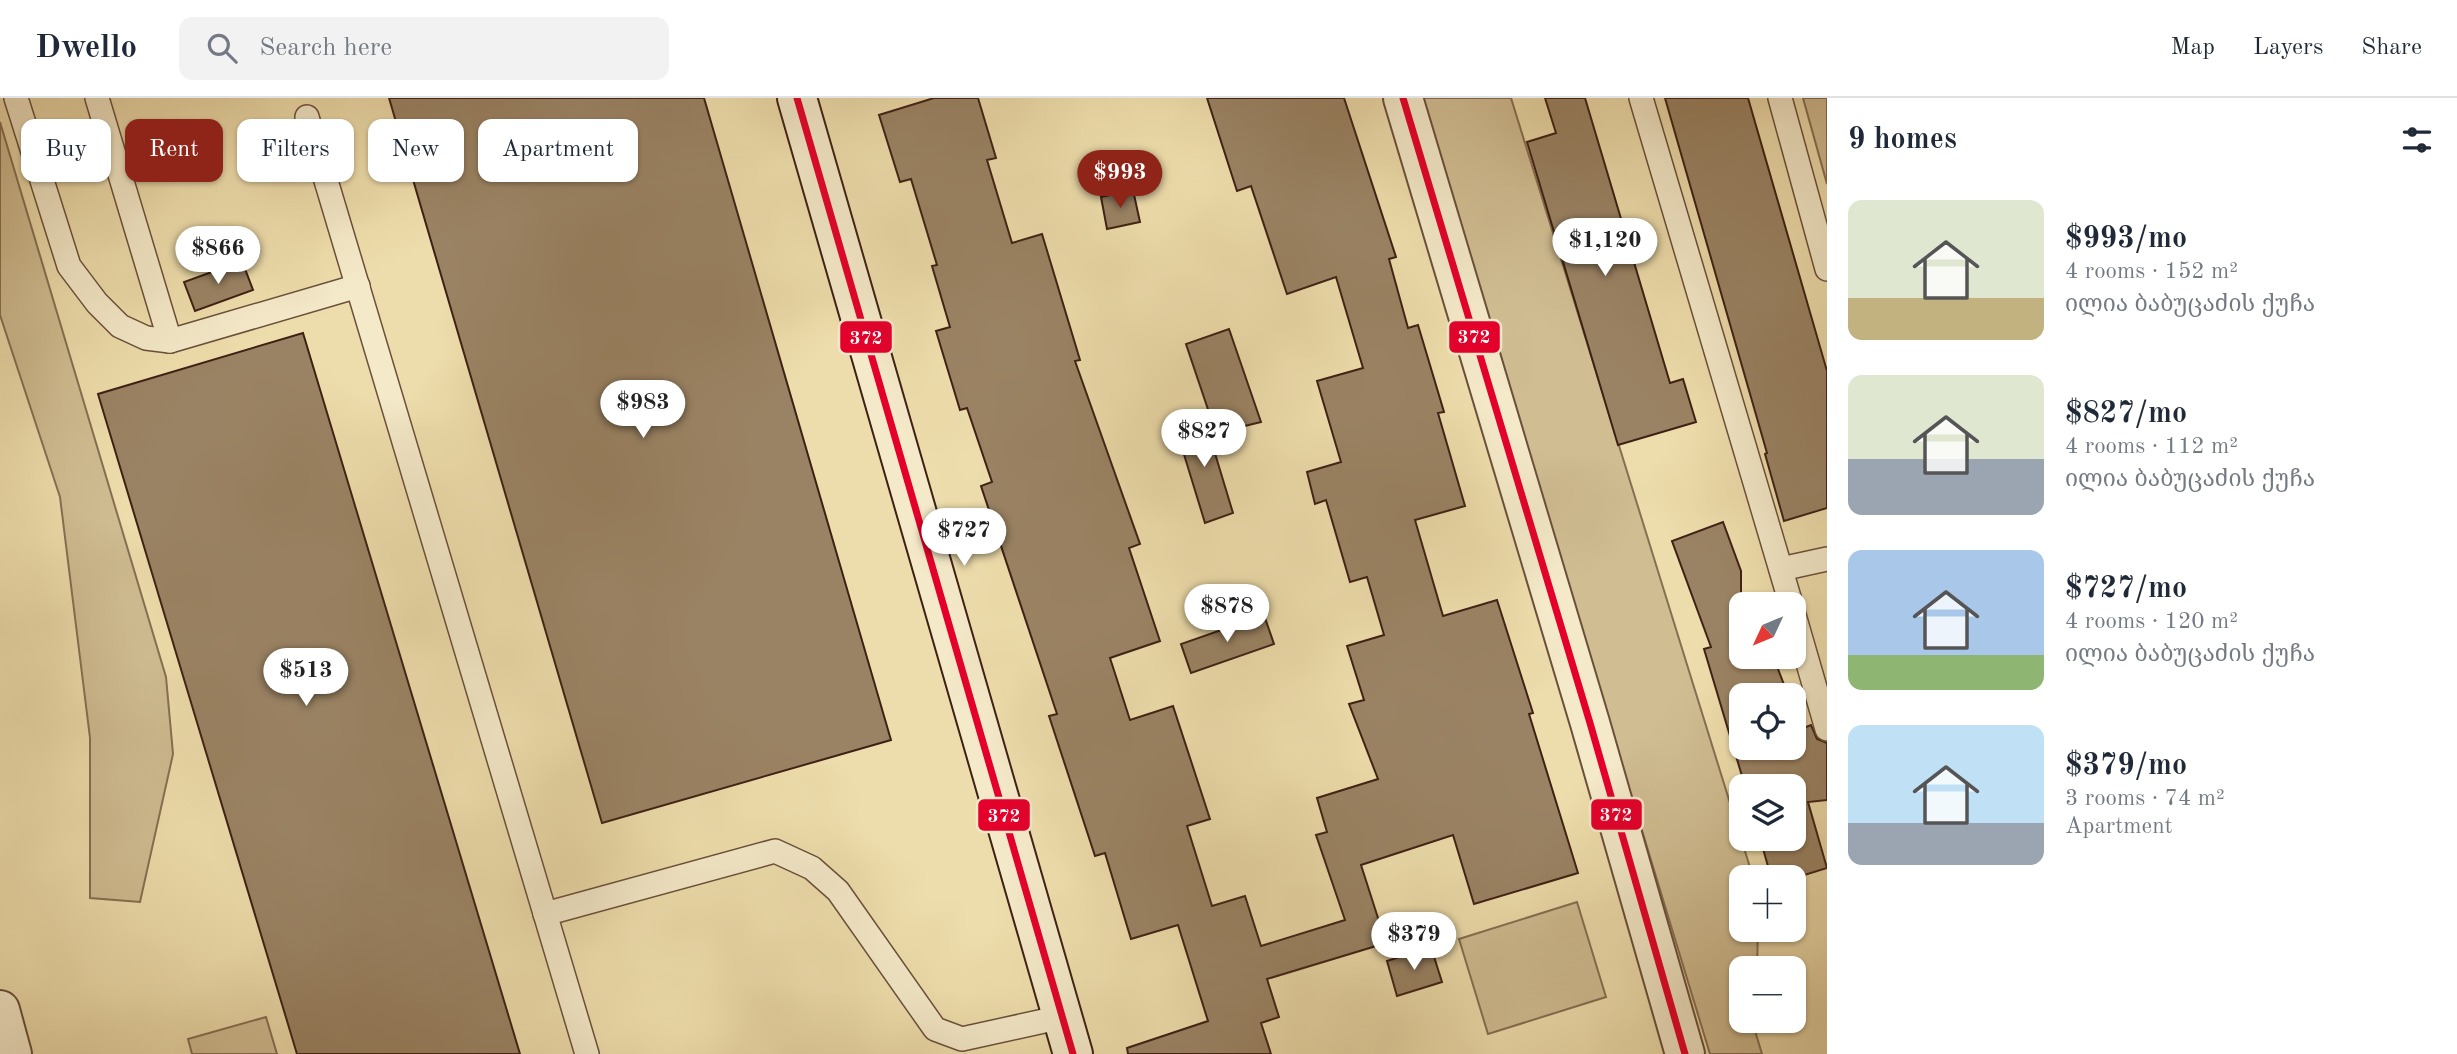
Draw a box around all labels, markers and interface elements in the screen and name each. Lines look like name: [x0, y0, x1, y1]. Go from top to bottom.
search box: [179, 17, 669, 80]
icon: search: [203, 29, 241, 67]
text: Dwello: [35, 32, 137, 65]
text: Search here: [259, 35, 392, 61]
text: Map: [2171, 36, 2215, 60]
text: Layers: [2253, 36, 2323, 60]
text: Share: [2361, 36, 2422, 60]
chip: Buy: [21, 119, 111, 182]
chip: Rent: [125, 119, 223, 182]
chip: Filters: [237, 119, 354, 182]
chip: New: [368, 119, 464, 182]
chip: Apartment: [478, 119, 638, 182]
icon: filters: [2398, 121, 2436, 159]
text: 9 homes: [1848, 125, 1957, 155]
pin: $993: [1079, 150, 1161, 210]
text: $993: [1093, 161, 1147, 184]
pin: $1,120: [1548, 218, 1662, 278]
text: $993/mo: [2065, 224, 2187, 254]
pin: $866: [177, 226, 259, 286]
icon: home: [1904, 228, 1988, 312]
text: $1,120: [1568, 229, 1642, 252]
text: $866: [191, 237, 245, 260]
text: 4 rooms · 152 m²: [2065, 260, 2238, 283]
text: ილია ბაბუცაძის ქუჩა: [2065, 293, 2315, 316]
line badge: 372: [839, 320, 893, 354]
line badge: 372: [1448, 320, 1501, 354]
text: 372: [1457, 329, 1491, 348]
text: 372: [849, 330, 883, 349]
pin: $983: [602, 380, 684, 440]
text: $983: [616, 391, 670, 414]
text: $827/mo: [2065, 399, 2187, 429]
icon: home: [1904, 403, 1988, 487]
pin: $827: [1163, 410, 1245, 469]
text: $827: [1177, 420, 1231, 443]
text: 4 rooms · 112 m²: [2065, 435, 2238, 458]
text: ილია ბაბუცაძის ქუჩა: [2065, 468, 2315, 491]
pin: $727: [923, 508, 1005, 568]
text: $727: [937, 519, 991, 542]
text: $727/mo: [2065, 574, 2187, 604]
icon: home: [1904, 578, 1988, 662]
pin: $878: [1186, 584, 1268, 644]
north arrow: [1729, 592, 1806, 668]
map controls: [1729, 592, 1806, 1033]
text: $878: [1200, 595, 1254, 618]
text: 4 rooms · 120 m²: [2065, 610, 2238, 633]
text: ილია ბაბუცაძის ქუჩა: [2065, 643, 2315, 666]
pin: $513: [265, 648, 347, 708]
text: $513: [279, 659, 333, 682]
button: locate: [1729, 683, 1806, 760]
text: $379/mo: [2065, 751, 2187, 781]
icon: home: [1904, 753, 1988, 837]
button: layers: [1729, 774, 1806, 851]
text: 3 rooms · 74 m²: [2065, 787, 2225, 810]
line badge: 372: [977, 798, 1031, 832]
line badge: 372: [1590, 798, 1643, 831]
text: 372: [1599, 807, 1633, 826]
text: 372: [987, 808, 1021, 827]
text: Apartment: [2065, 815, 2173, 838]
button: +: [1729, 865, 1806, 942]
pin: $379: [1373, 912, 1455, 972]
text: $379: [1387, 923, 1441, 946]
button: −: [1729, 956, 1806, 1033]

